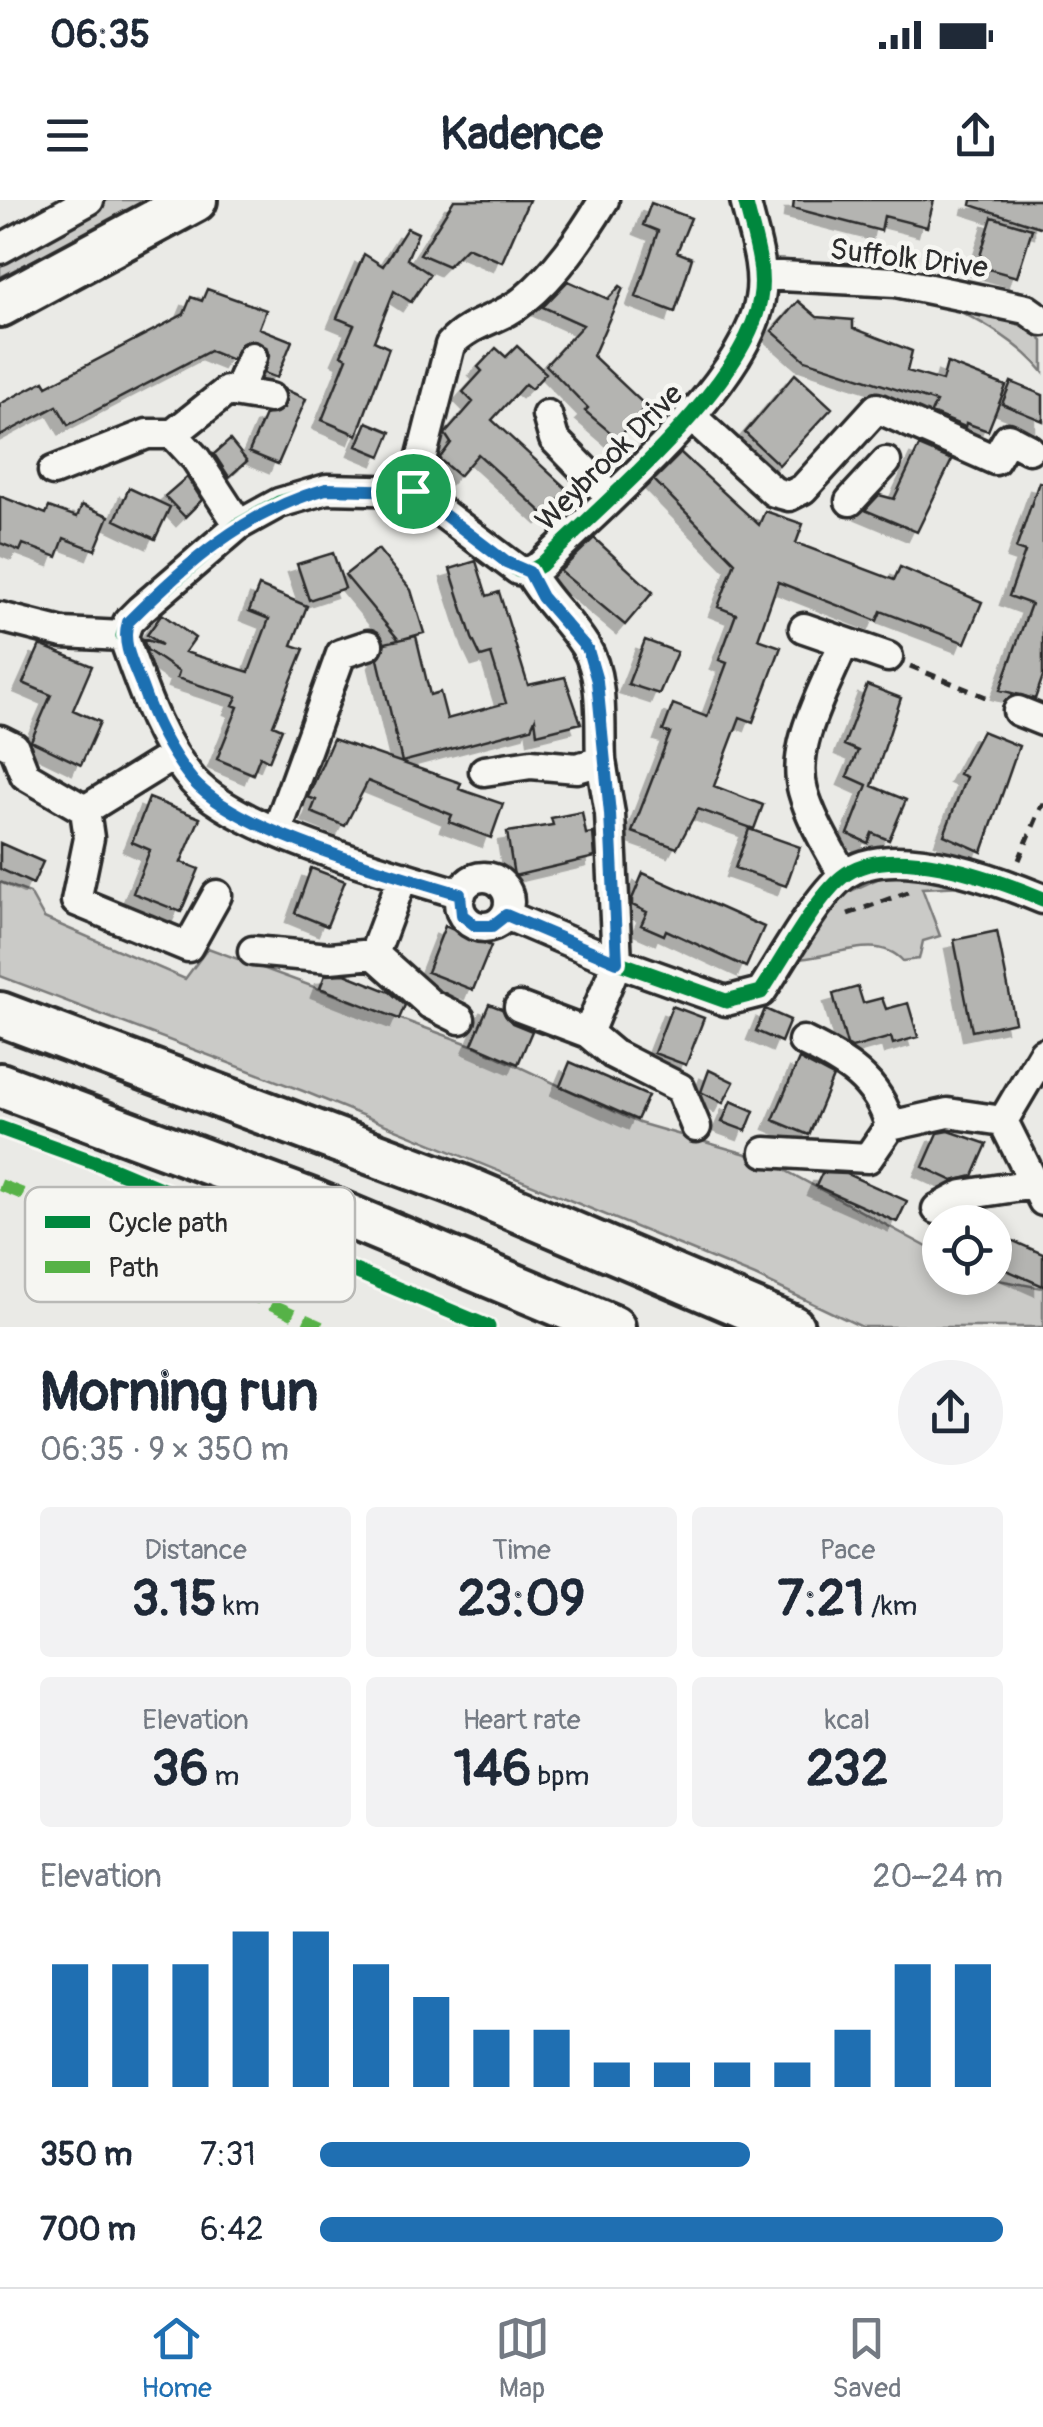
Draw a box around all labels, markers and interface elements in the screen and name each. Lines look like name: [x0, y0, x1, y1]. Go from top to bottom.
text: 06:35: [50, 11, 150, 59]
text: Kadence: [440, 107, 603, 163]
icon: menu: [40, 108, 95, 163]
icon: share: [948, 108, 1003, 163]
street label: Suffolk Drive: [828, 230, 990, 287]
street label: Weybrook Drive: [528, 376, 691, 539]
pin: [371, 449, 456, 534]
icon: arrive: [386, 464, 441, 519]
legend: [25, 1187, 355, 1302]
map controls: [922, 1205, 1012, 1295]
button: locate: [922, 1205, 1012, 1295]
text: Cycle path: [108, 1206, 228, 1241]
text: Path: [108, 1251, 159, 1286]
text: Morning run: [40, 1358, 318, 1427]
button: share: [898, 1360, 1003, 1465]
text: 06:35 · 9 × 350 m: [40, 1430, 289, 1470]
text: Distance: [144, 1533, 247, 1568]
text: Time: [492, 1533, 551, 1568]
text: Pace: [820, 1533, 875, 1568]
text: 3.15: [131, 1568, 217, 1631]
text: 23:09: [458, 1568, 585, 1631]
text: 7:21: [778, 1568, 865, 1631]
text: km: [217, 1589, 260, 1624]
text: /km: [865, 1589, 917, 1624]
text: Elevation: [142, 1703, 249, 1738]
text: Heart rate: [462, 1703, 581, 1738]
text: kcal: [825, 1703, 870, 1738]
text: 36: [152, 1738, 209, 1801]
text: 146: [454, 1738, 531, 1801]
text: 232: [806, 1738, 889, 1801]
text: m: [209, 1759, 239, 1794]
text: bpm: [531, 1759, 589, 1794]
text: Elevation: [40, 1857, 162, 1897]
text: 20–24 m: [873, 1857, 1003, 1897]
text: 350 m: [40, 2135, 132, 2175]
text: 7:31: [200, 2135, 256, 2175]
text: 700 m: [40, 2210, 136, 2250]
text: 6:42: [200, 2210, 264, 2250]
tab: Home: [141, 2311, 212, 2406]
tab: Map: [495, 2311, 550, 2406]
tab: Saved: [832, 2311, 902, 2406]

